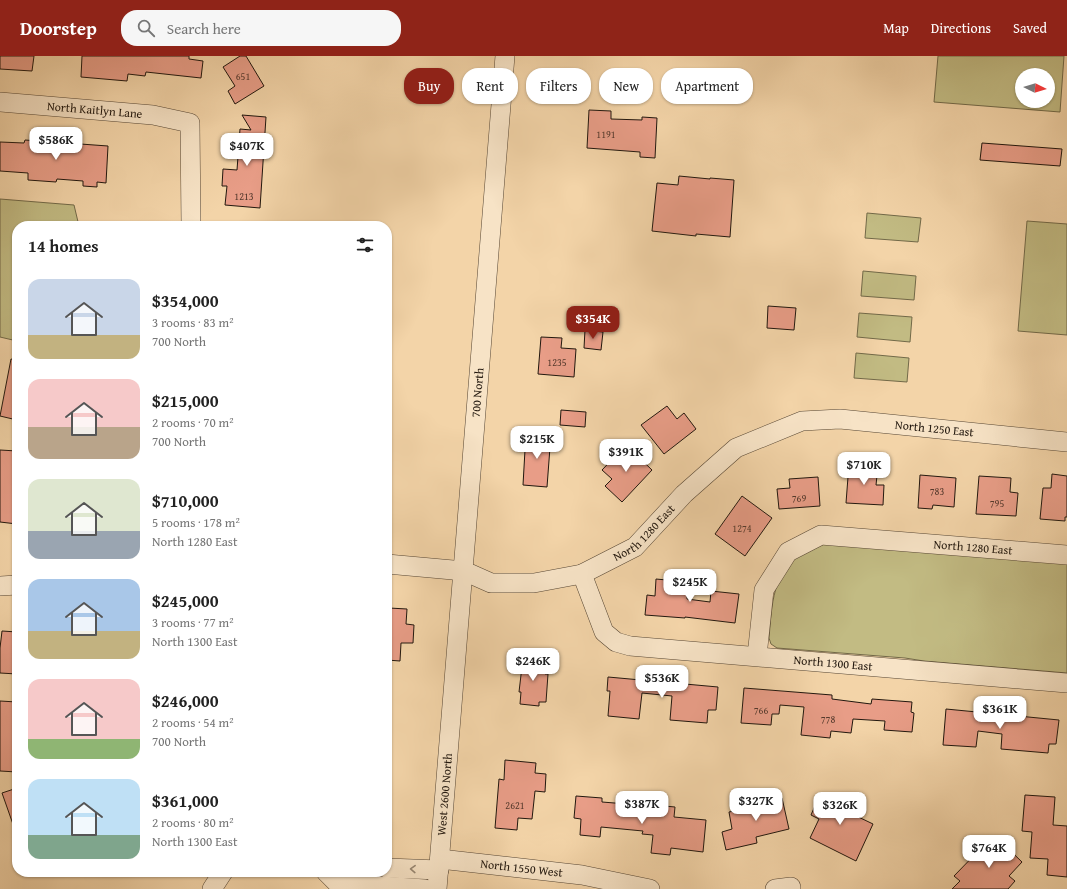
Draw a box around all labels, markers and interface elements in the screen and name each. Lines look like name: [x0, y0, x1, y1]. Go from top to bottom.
search box: [121, 10, 401, 46]
text: Doorstep: [20, 14, 97, 42]
icon: search: [135, 17, 157, 39]
text: Search here: [167, 18, 241, 39]
text: Map: [883, 18, 909, 38]
text: Directions: [931, 18, 991, 38]
text: Saved: [1013, 18, 1047, 38]
chip: Buy: [404, 68, 454, 104]
chip: Rent: [462, 68, 518, 104]
chip: Filters: [526, 68, 591, 104]
chip: New: [599, 68, 653, 104]
chip: Apartment: [661, 68, 753, 104]
north arrow: [1015, 68, 1055, 108]
map controls: [1015, 68, 1055, 108]
house number: 651: [236, 69, 250, 84]
street label: North Kaitlyn Lane: [46, 97, 143, 122]
pin: $586K: [28, 127, 84, 161]
house number: 1191: [596, 127, 616, 142]
text: $586K: [38, 130, 74, 149]
pin: $407K: [219, 133, 275, 167]
text: $407K: [229, 136, 265, 155]
house number: 1213: [234, 189, 254, 204]
text: 14 homes: [28, 233, 99, 258]
icon: filters: [354, 234, 376, 256]
text: $354,000: [152, 288, 218, 313]
icon: home: [60, 295, 108, 343]
pin: $354K: [565, 306, 621, 340]
text: $354K: [575, 309, 611, 328]
text: 3 rooms · 83 m²: [152, 313, 234, 332]
text: 700 North: [152, 332, 206, 351]
house number: 1235: [547, 355, 567, 370]
street label: 700 North: [467, 367, 488, 418]
text: $215,000: [152, 388, 218, 413]
icon: home: [60, 395, 108, 443]
text: 2 rooms · 70 m²: [152, 413, 234, 432]
street label: North 1250 East: [894, 416, 975, 441]
pin: $215K: [509, 426, 565, 460]
text: $215K: [519, 429, 555, 448]
text: 700 North: [152, 432, 206, 451]
pin: $391K: [598, 439, 654, 473]
text: $391K: [608, 442, 644, 461]
pin: $710K: [836, 452, 892, 486]
text: $710K: [846, 455, 882, 474]
house number: 783: [930, 484, 944, 499]
text: $710,000: [152, 488, 218, 513]
house number: 769: [792, 491, 806, 506]
icon: home: [60, 495, 108, 543]
house number: 795: [990, 496, 1004, 511]
street label: North 1280 East: [610, 500, 679, 565]
text: 5 rooms · 178 m²: [152, 513, 240, 532]
house number: 1274: [732, 521, 752, 536]
text: North 1280 East: [152, 532, 238, 551]
street label: North 1280 East: [933, 535, 1014, 559]
pin: $245K: [662, 569, 718, 603]
text: $245K: [672, 572, 708, 591]
text: $245,000: [152, 588, 218, 613]
icon: home: [60, 595, 108, 643]
text: 3 rooms · 77 m²: [152, 613, 234, 632]
text: North 1300 East: [152, 632, 238, 651]
pin: $246K: [505, 648, 561, 682]
text: $246K: [515, 651, 551, 670]
street label: North 1300 East: [793, 651, 874, 675]
pin: $536K: [634, 665, 690, 699]
text: $536K: [644, 668, 680, 687]
text: $246,000: [152, 688, 218, 713]
icon: home: [60, 695, 108, 743]
pin: $361K: [972, 696, 1028, 730]
text: $361K: [982, 699, 1018, 718]
house number: 766: [754, 703, 768, 718]
house number: 778: [821, 712, 835, 727]
text: 2 rooms · 54 m²: [152, 713, 234, 732]
text: 700 North: [152, 732, 206, 751]
street label: West 2600 North: [432, 752, 456, 836]
text: $361,000: [152, 788, 218, 813]
pin: $327K: [728, 788, 784, 822]
pin: $387K: [614, 791, 670, 825]
text: $327K: [738, 791, 774, 810]
pin: $326K: [812, 792, 868, 826]
text: $387K: [624, 794, 660, 813]
icon: home: [60, 795, 108, 843]
text: $326K: [822, 795, 858, 814]
house number: 2621: [505, 798, 525, 813]
text: 2 rooms · 80 m²: [152, 813, 234, 832]
text: North 1300 East: [152, 832, 238, 851]
pin: $764K: [961, 835, 1017, 869]
text: $764K: [971, 838, 1007, 857]
street label: North 1550 West: [479, 855, 564, 881]
one-way arrow: [410, 865, 416, 873]

